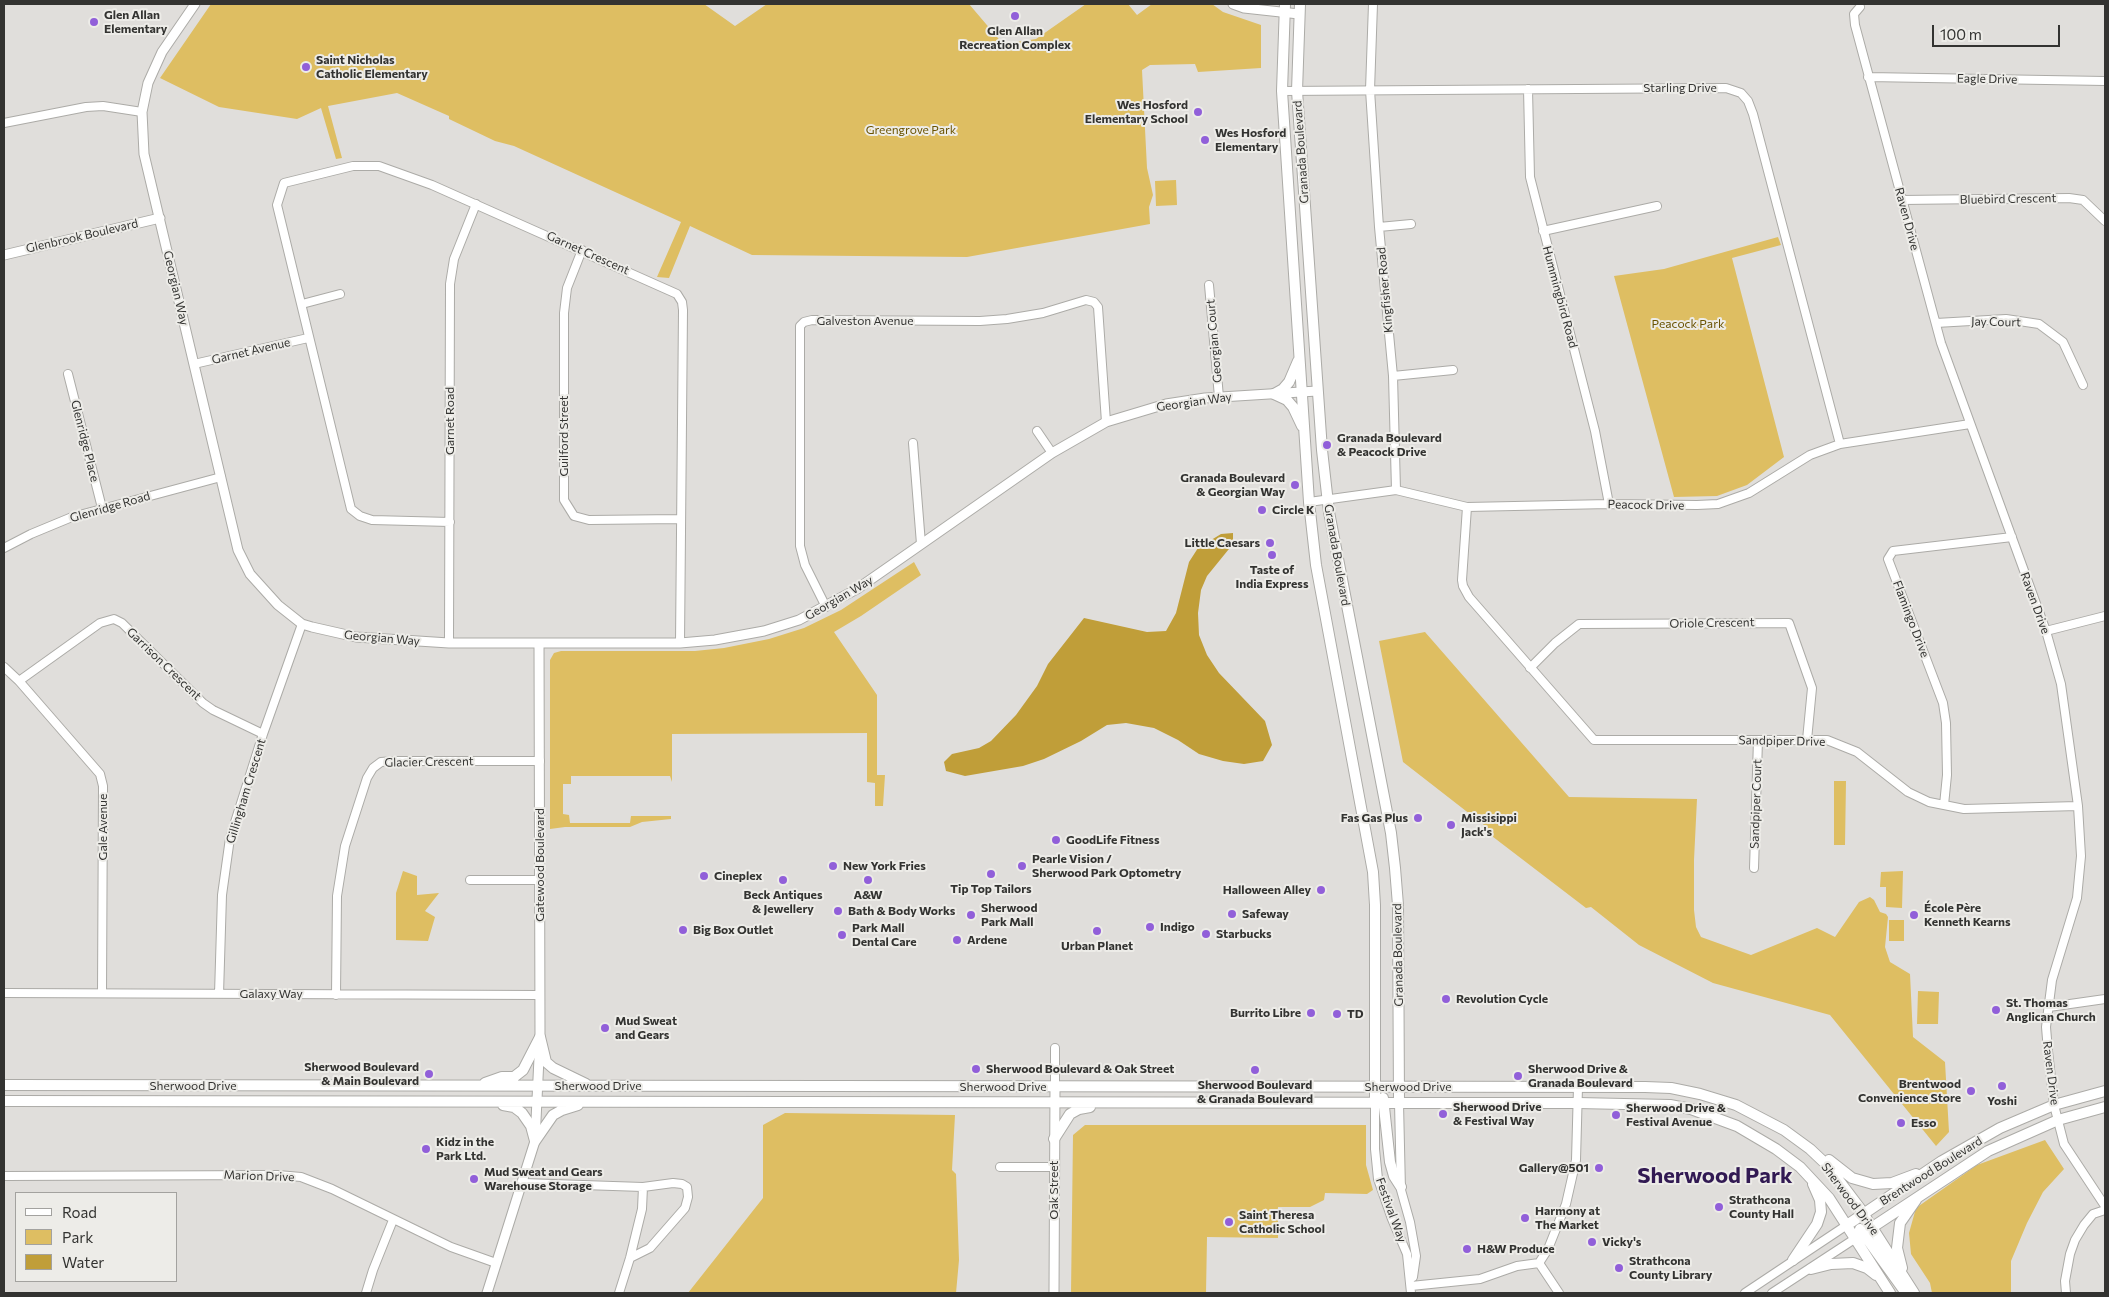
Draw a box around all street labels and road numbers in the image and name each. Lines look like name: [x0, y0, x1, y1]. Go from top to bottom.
street label: Eagle Drive: [1957, 71, 2017, 87]
street label: Starling Drive: [1643, 81, 1717, 95]
street label: Granada Boulevard: [1290, 100, 1312, 204]
street label: Raven Drive: [1892, 186, 1922, 252]
street label: Bluebird Crescent: [1960, 191, 2056, 207]
street label: Glenbrook Boulevard: [25, 216, 139, 256]
street label: Garnet Crescent: [544, 228, 632, 278]
street label: Hummingbird Road: [1539, 244, 1581, 350]
street label: Kingfisher Road: [1374, 246, 1396, 334]
street label: Georgian Way: [160, 249, 192, 327]
street label: Georgian Court: [1203, 299, 1225, 383]
street label: Galveston Avenue: [817, 314, 913, 328]
street label: Jay Court: [1971, 314, 2021, 330]
street label: Garnet Avenue: [210, 335, 292, 367]
street label: Garnet Road: [443, 387, 457, 455]
street label: Georgian Way: [1155, 390, 1233, 414]
street label: Guilford Street: [557, 396, 571, 476]
street label: Glenridge Place: [68, 399, 102, 483]
street label: Glenridge Road: [68, 489, 152, 525]
street label: Peacock Drive: [1608, 497, 1684, 513]
street label: Granada Boulevard: [1321, 503, 1353, 607]
street label: Raven Drive: [2017, 570, 2053, 636]
street label: Georgian Way: [802, 573, 876, 623]
street label: Flamingo Drive: [1890, 578, 1932, 660]
street label: Oriole Crescent: [1669, 615, 1755, 631]
street label: Garrison Crescent: [124, 625, 204, 703]
street label: Georgian Way: [343, 628, 421, 648]
street label: Sandpiper Drive: [1738, 733, 1826, 749]
street label: Gillingham Crescent: [223, 737, 269, 845]
street label: Glacier Crescent: [384, 754, 474, 770]
street label: Sandpiper Court: [1747, 759, 1765, 849]
street label: Gale Avenue: [96, 794, 110, 860]
street label: Gatewood Boulevard: [533, 808, 547, 922]
street label: Granada Boulevard: [1390, 903, 1406, 1007]
street label: Galaxy Way: [239, 987, 303, 1001]
street label: Raven Drive: [2040, 1040, 2062, 1106]
street label: Sherwood Drive: [150, 1079, 236, 1093]
street label: Sherwood Drive: [555, 1079, 641, 1093]
street label: Sherwood Drive: [960, 1080, 1046, 1094]
street label: Sherwood Drive: [1365, 1080, 1451, 1094]
street label: Brentwood Boulevard: [1877, 1134, 1985, 1208]
street label: Sherwood Drive: [1818, 1160, 1882, 1238]
street label: Oak Street: [1047, 1161, 1061, 1219]
street label: Marion Drive: [223, 1168, 295, 1184]
street label: Festival Way: [1373, 1176, 1409, 1244]

